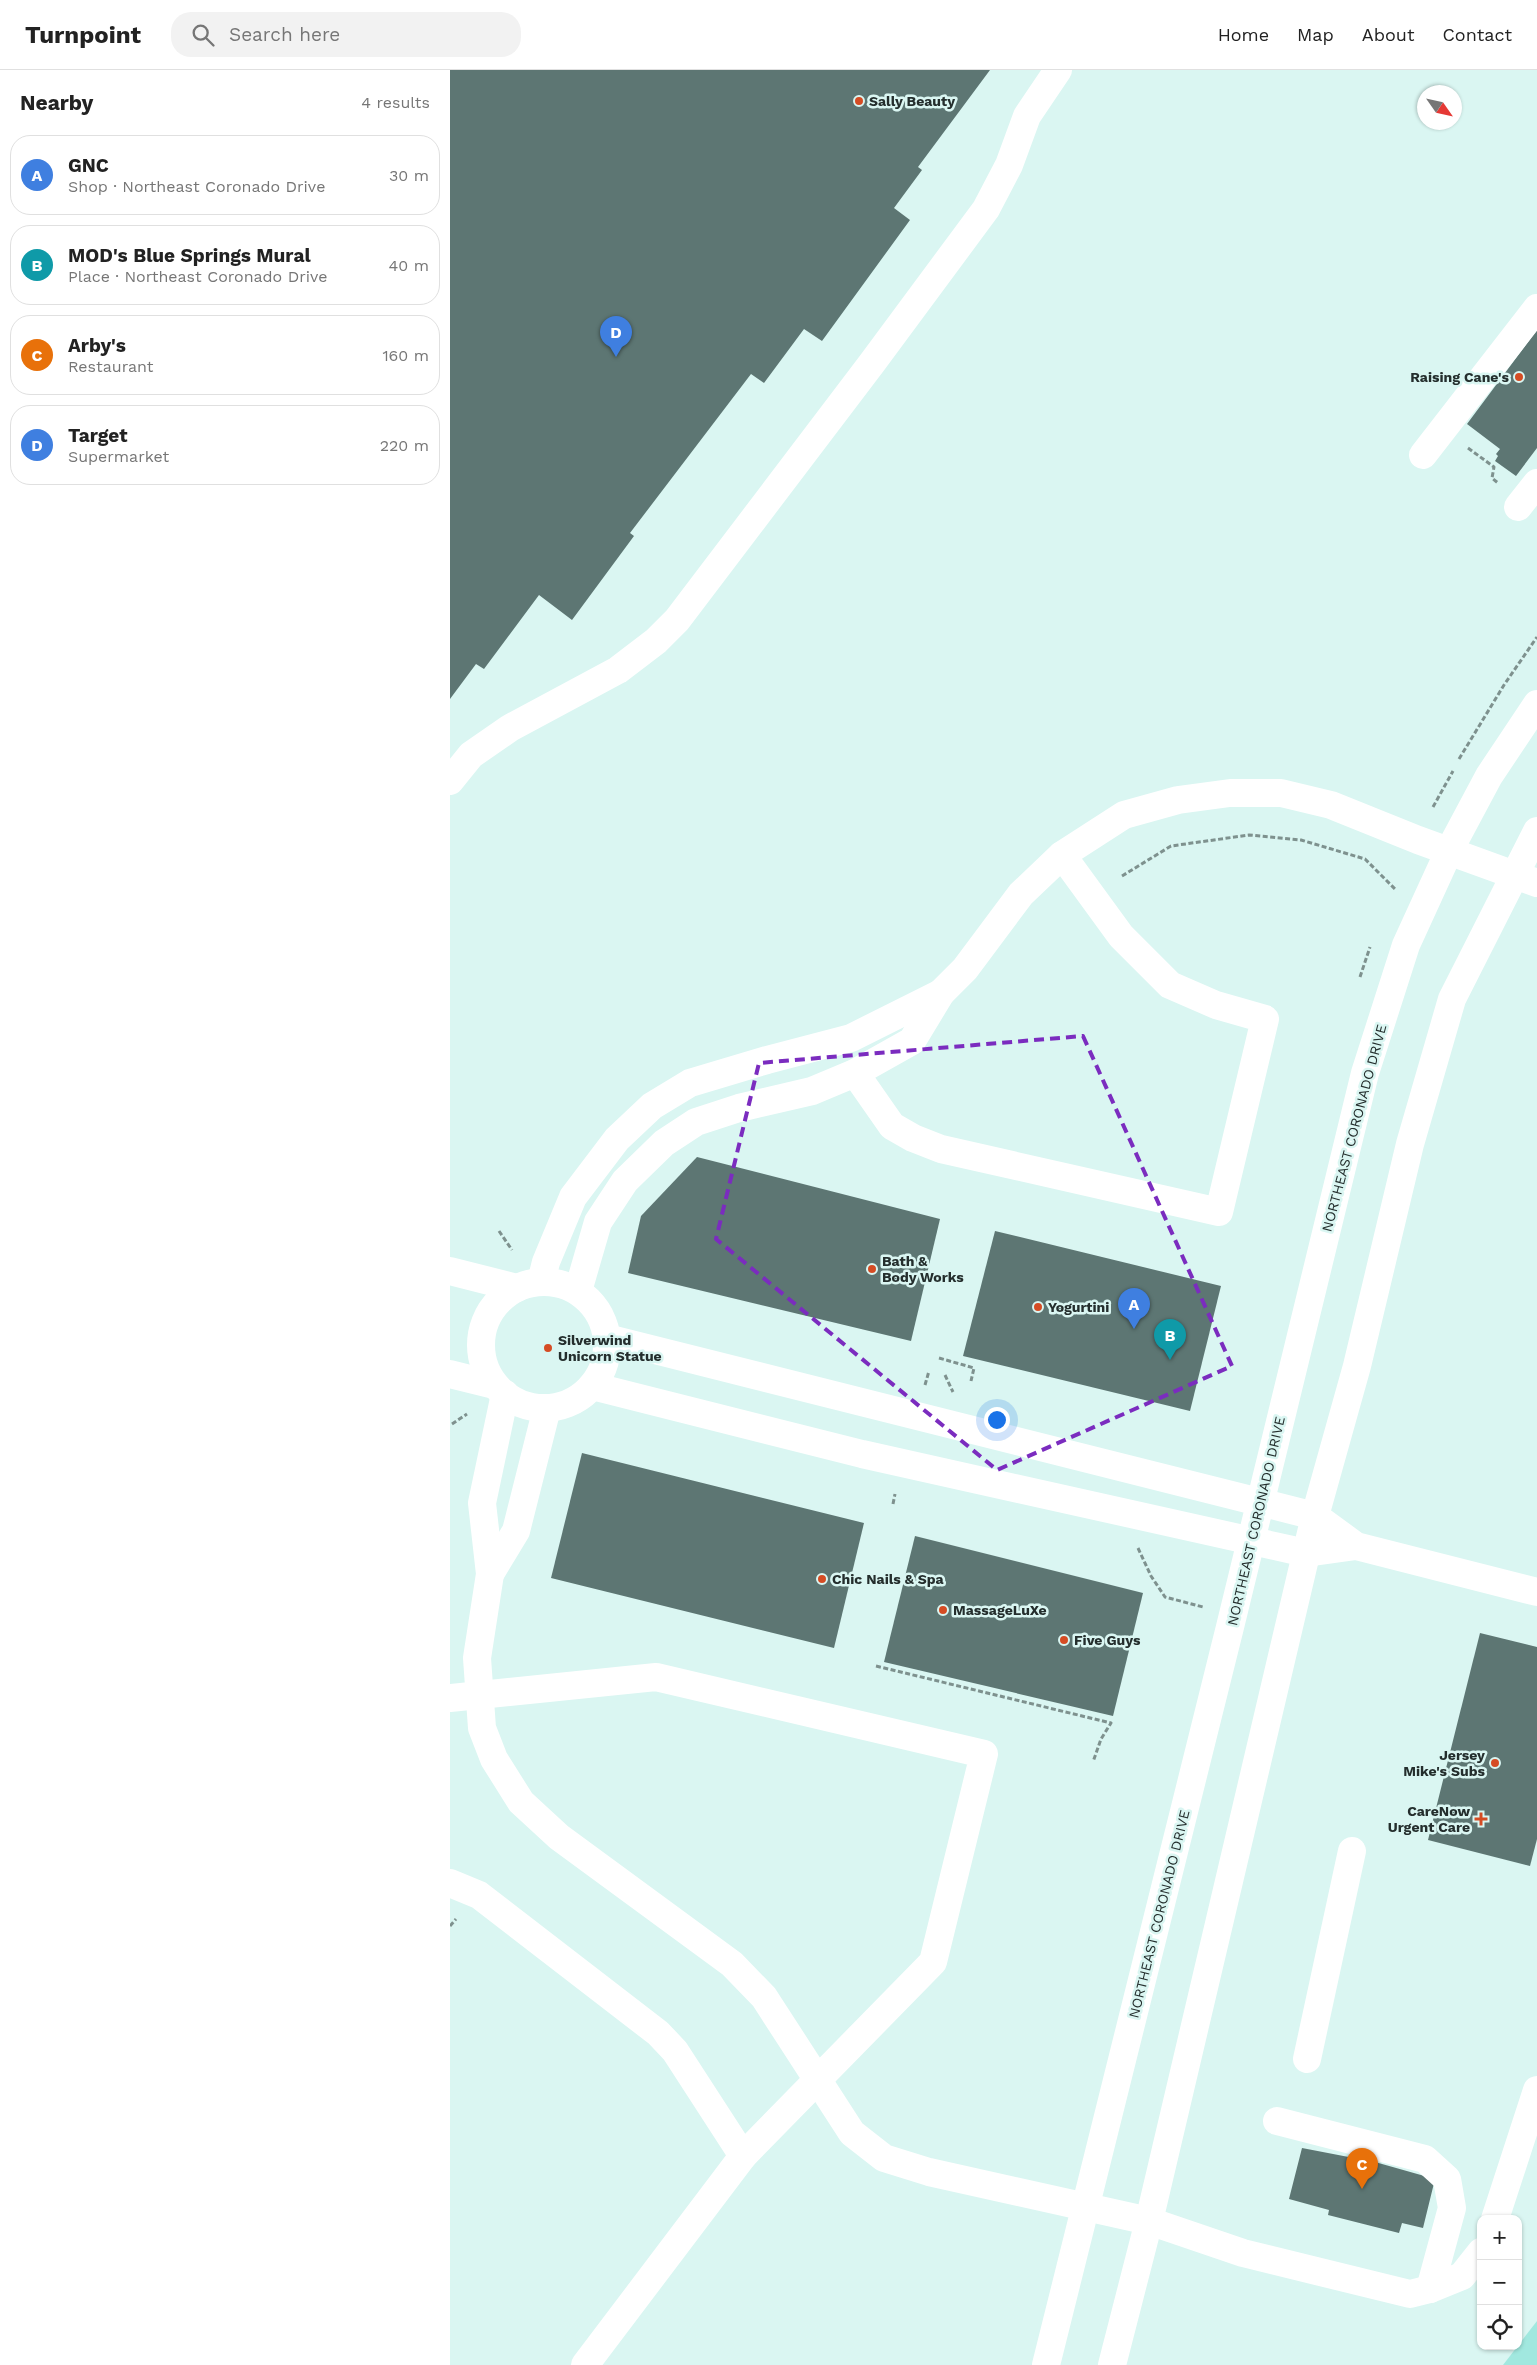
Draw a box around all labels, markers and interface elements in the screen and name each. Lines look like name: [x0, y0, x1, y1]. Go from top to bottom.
search box: [171, 12, 521, 57]
text: Turnpoint: [25, 21, 141, 49]
icon: search: [189, 21, 217, 49]
text: Search here: [229, 23, 340, 46]
text: Home: [1218, 24, 1269, 45]
text: Map: [1297, 24, 1334, 45]
text: About: [1362, 24, 1414, 45]
text: Contact: [1442, 24, 1512, 45]
north arrow: [1417, 85, 1462, 130]
text: Nearby: [20, 90, 93, 115]
text: 4 results: [361, 93, 430, 112]
place label: Sally Beauty: [869, 93, 955, 109]
marker: Sally Beauty: [853, 95, 865, 107]
text: GNC: [68, 154, 109, 177]
text: A: [32, 166, 42, 185]
text: 30 m: [389, 166, 429, 185]
text: Shop · Northeast Coronado Drive: [68, 177, 325, 196]
text: MOD's Blue Springs Mural: [68, 244, 311, 267]
text: B: [32, 256, 42, 275]
text: 40 m: [389, 256, 429, 275]
text: Place · Northeast Coronado Drive: [68, 267, 327, 286]
pin: D: [600, 316, 632, 357]
text: Arby's: [68, 334, 126, 357]
text: C: [32, 346, 42, 365]
text: 160 m: [382, 346, 429, 365]
text: Restaurant: [68, 357, 154, 376]
place label: Raising Cane's: [1410, 369, 1510, 385]
marker: Raising Cane's: [1513, 371, 1525, 383]
text: Target: [68, 424, 128, 447]
text: D: [31, 436, 43, 455]
text: 220 m: [380, 436, 429, 455]
text: Supermarket: [68, 447, 169, 466]
street label: NORTHEAST CORONADO DRIVE: [1319, 1022, 1389, 1234]
place label: Bath & Body Works: [882, 1253, 964, 1285]
marker: Bath & Body Works: [866, 1263, 878, 1275]
pin: A: [1118, 1288, 1150, 1329]
place label: Yogurtini: [1048, 1299, 1109, 1315]
marker: Yogurtini: [1032, 1301, 1044, 1313]
pin: B: [1154, 1319, 1186, 1360]
place label: Silverwind Unicorn Statue: [558, 1332, 662, 1364]
marker: Silverwind Unicorn Statue: [542, 1342, 554, 1354]
your location: [984, 1407, 1010, 1433]
street label: NORTHEAST CORONADO DRIVE: [1224, 1415, 1288, 1627]
place label: Chic Nails & Spa: [832, 1571, 945, 1587]
marker: Chic Nails & Spa: [816, 1573, 828, 1585]
place label: MassageLuXe: [953, 1602, 1047, 1618]
marker: MassageLuXe: [937, 1604, 949, 1616]
place label: Five Guys: [1074, 1632, 1141, 1648]
marker: Five Guys: [1058, 1634, 1070, 1646]
place label: Jersey Mike's Subs: [1403, 1747, 1486, 1779]
marker: Jersey Mike's Subs: [1489, 1757, 1501, 1769]
place label: CareNow Urgent Care: [1388, 1803, 1470, 1835]
street label: NORTHEAST CORONADO DRIVE: [1125, 1808, 1193, 2020]
marker: CareNow Urgent Care: [1474, 1812, 1488, 1826]
pin: C: [1346, 2148, 1378, 2189]
map controls: [1477, 2215, 1522, 2350]
button: +: [1477, 2215, 1522, 2260]
button: −: [1477, 2260, 1522, 2305]
button: locate: [1477, 2305, 1522, 2350]

